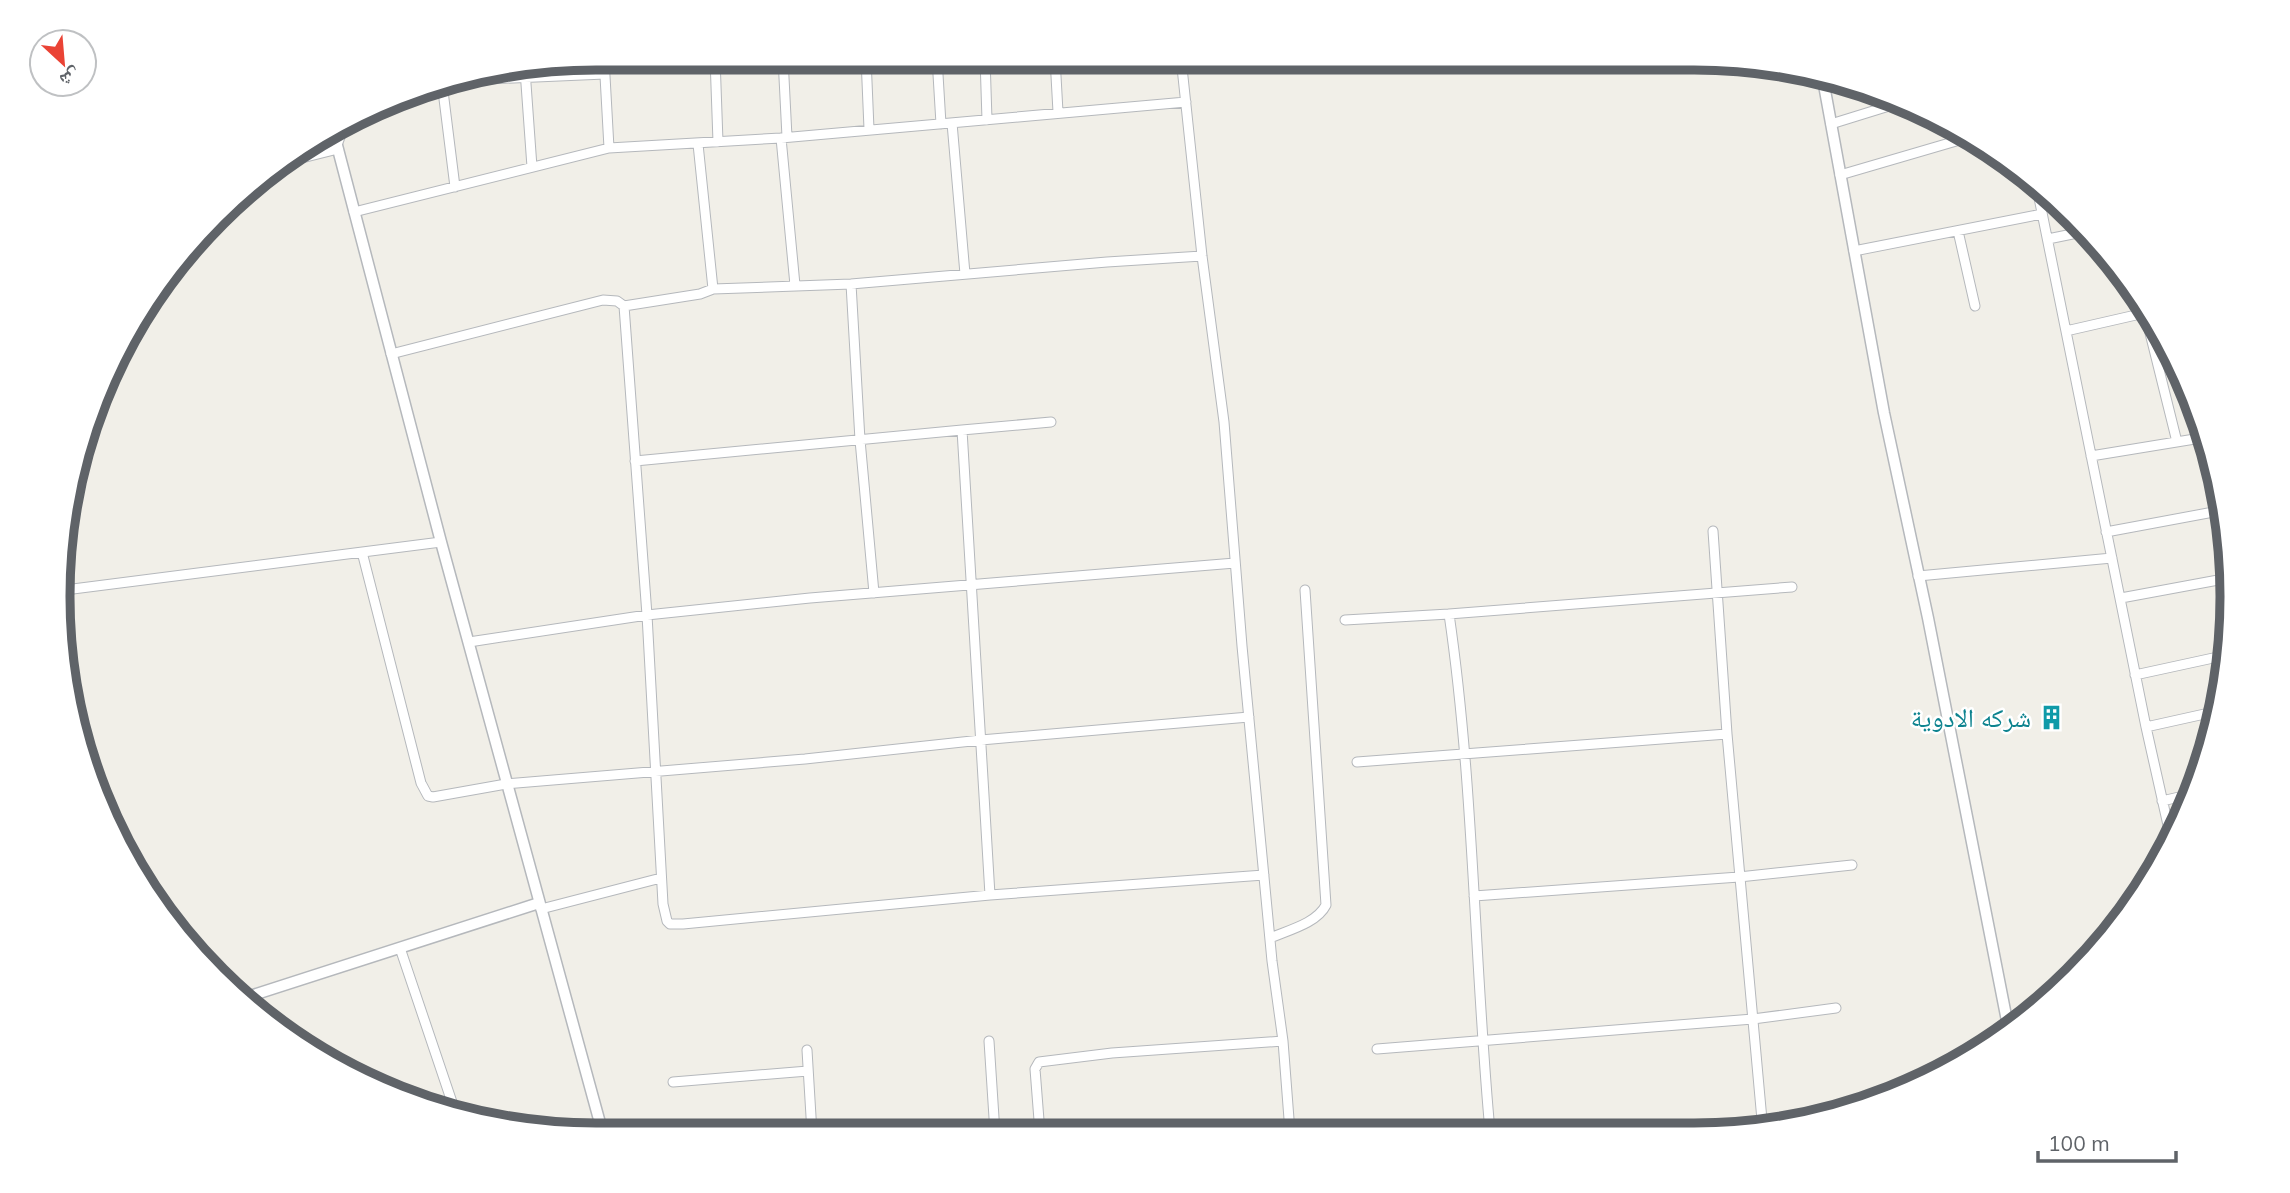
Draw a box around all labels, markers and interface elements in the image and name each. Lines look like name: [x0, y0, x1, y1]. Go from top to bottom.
north arrow: [28, 28, 98, 98]
text: ش: [56, 63, 85, 93]
place label: شركه الادوية: [1911, 701, 2031, 734]
building icon: شركه الادوية: [2037, 704, 2065, 732]
scale bar: [2038, 1120, 2176, 1164]
text: 100 m: [2048, 1130, 2110, 1156]

